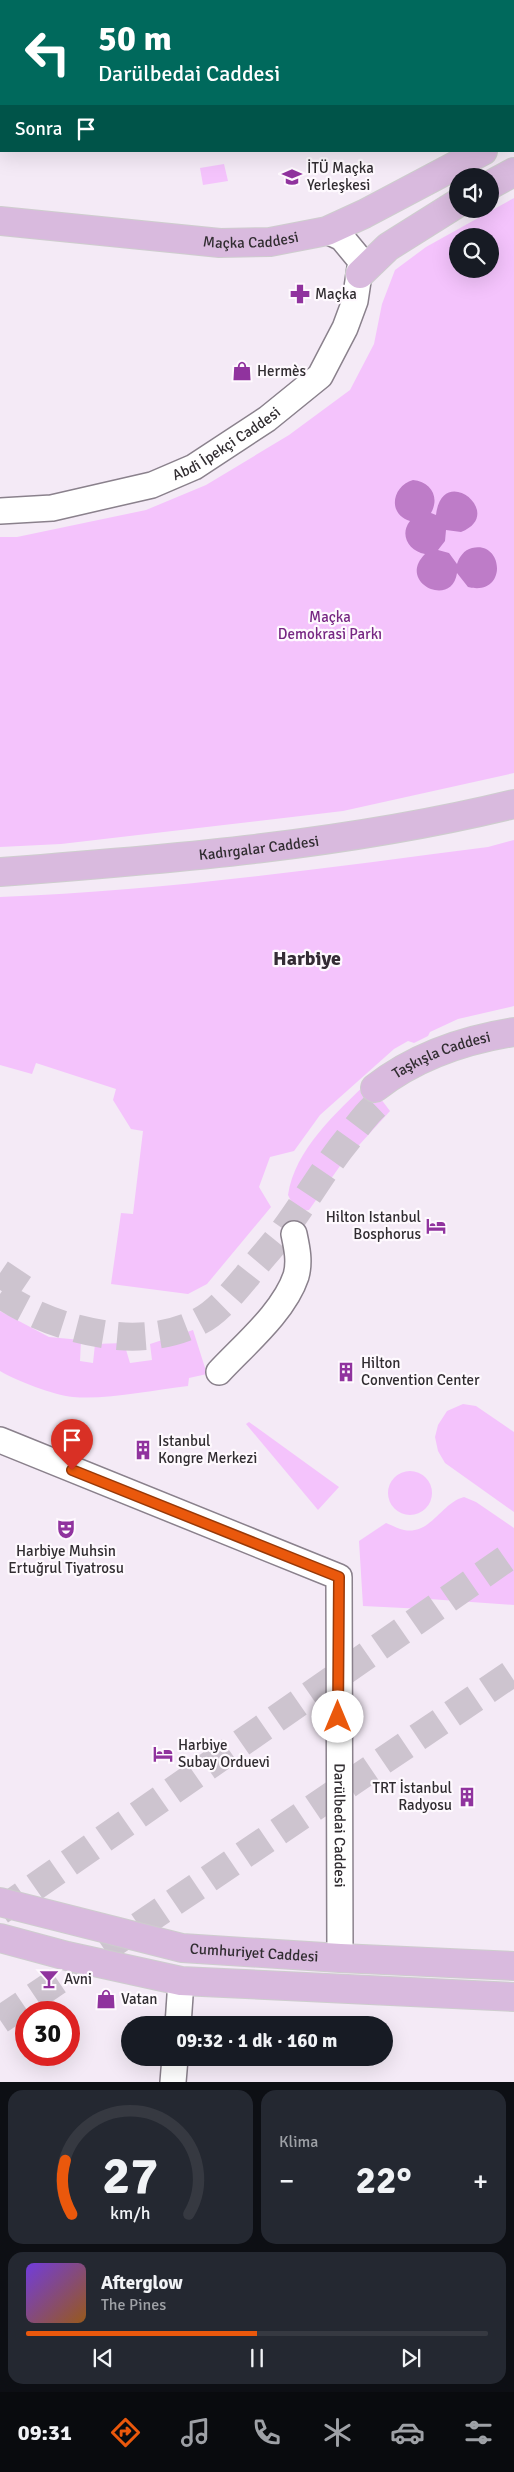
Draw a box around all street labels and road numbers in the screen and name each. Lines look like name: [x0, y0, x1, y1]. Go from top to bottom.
street label: Maçka Caddesi: [202, 228, 300, 252]
street label: Abdi İpekçi Caddesi: [170, 403, 284, 484]
street label: Kadırgalar Caddesi: [198, 832, 320, 864]
street label: Taşkışla Caddesi: [389, 1028, 492, 1082]
street label: Darülbedai Caddesi: [330, 1763, 349, 1888]
street label: Cumhuriyet Caddesi: [189, 1940, 319, 1966]

